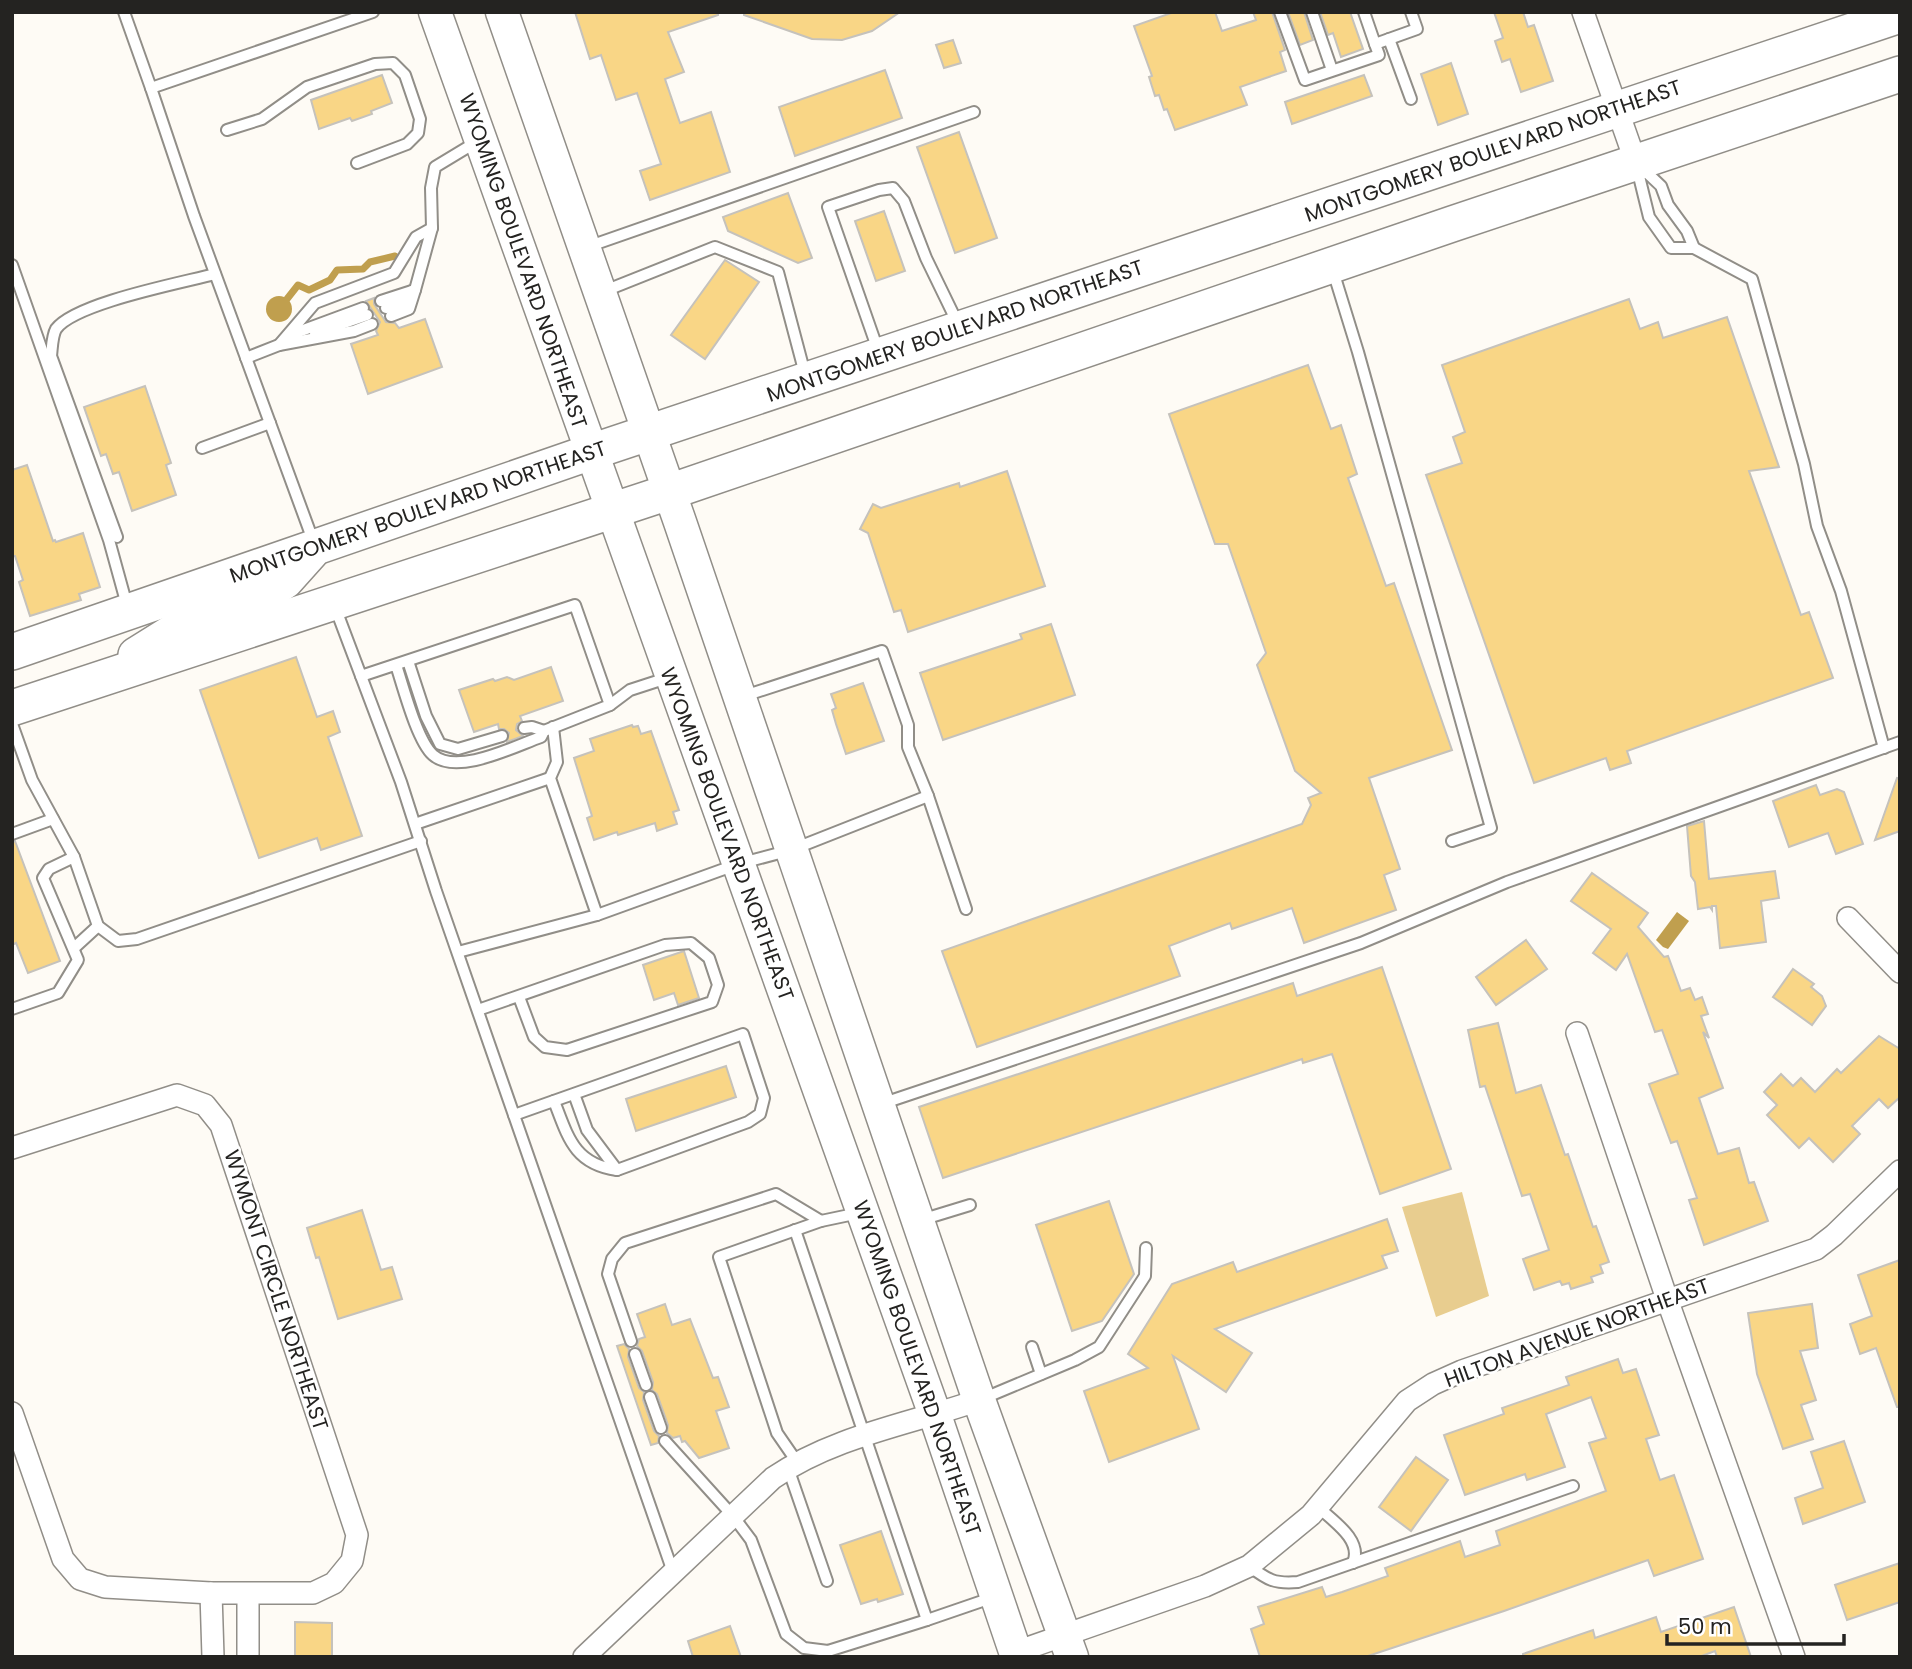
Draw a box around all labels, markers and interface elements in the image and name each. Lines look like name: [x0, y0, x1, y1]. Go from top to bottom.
street label: MONTGOMERY BOULEVARD NORTHEAST: [1301, 72, 1685, 229]
street label: WYOMING BOULEVARD NORTHEAST: [452, 89, 595, 432]
street label: MONTGOMERY BOULEVARD NORTHEAST: [763, 252, 1147, 409]
street label: MONTGOMERY BOULEVARD NORTHEAST: [226, 433, 610, 590]
street label: WYOMING BOULEVARD NORTHEAST: [654, 663, 801, 1005]
street label: WYMONT CIRCLE NORTHEAST: [217, 1146, 336, 1434]
street label: WYOMING BOULEVARD NORTHEAST: [846, 1196, 989, 1539]
street label: HILTON AVENUE NORTHEAST: [1440, 1271, 1713, 1394]
scale bar: [1667, 1602, 1844, 1646]
text: 50 m: [1678, 1612, 1732, 1641]

